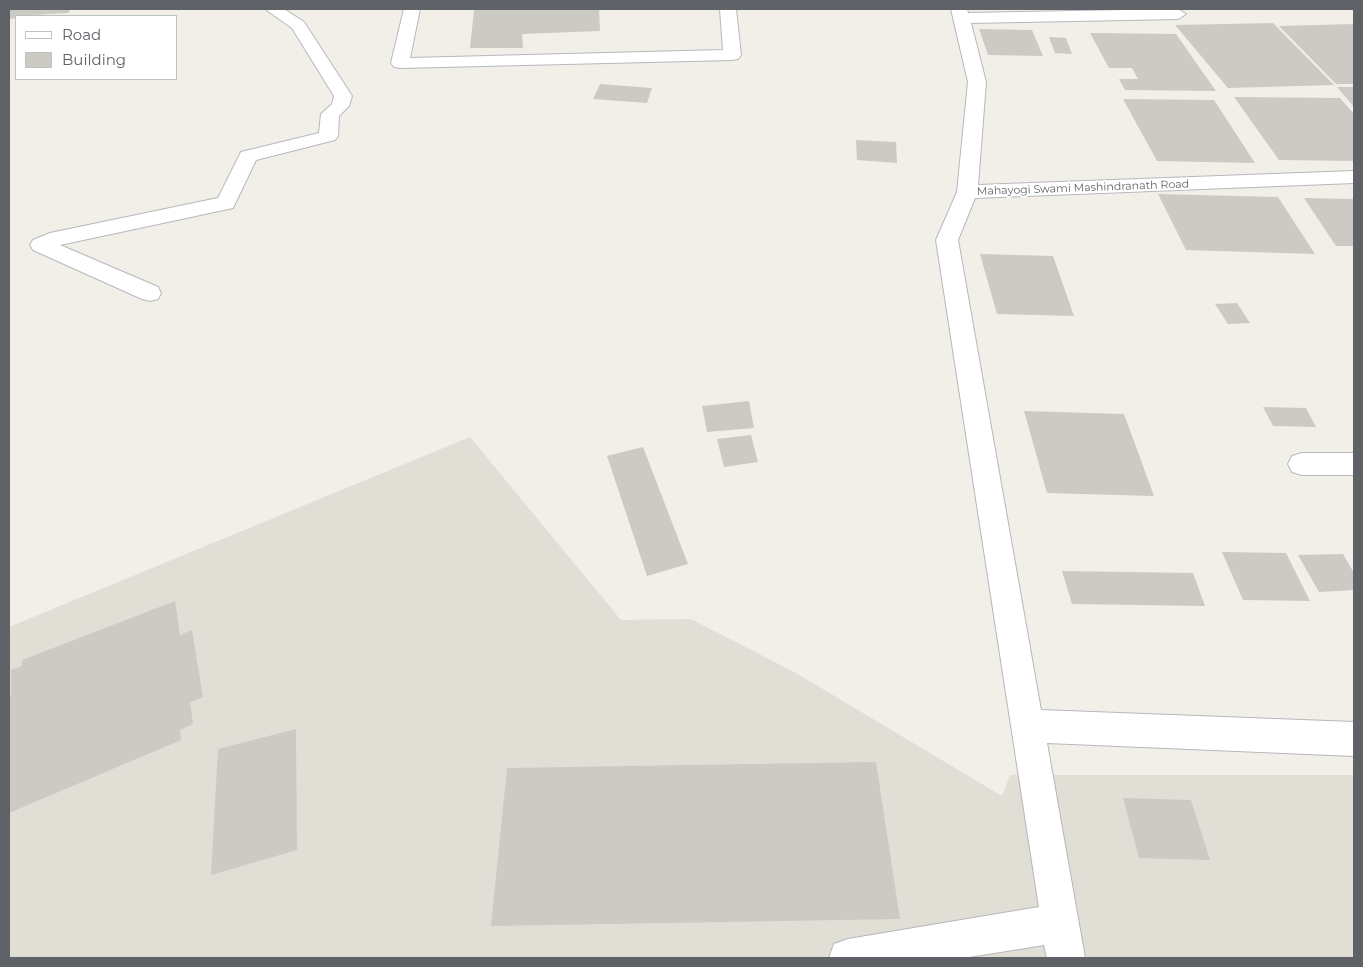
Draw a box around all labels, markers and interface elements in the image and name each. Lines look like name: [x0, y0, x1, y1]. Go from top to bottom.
legend: [15, 15, 178, 80]
text: Road: [62, 25, 101, 44]
text: Building: [62, 50, 126, 69]
street label: Mahayogi Swami Mashindranath Road: [977, 178, 1189, 198]

